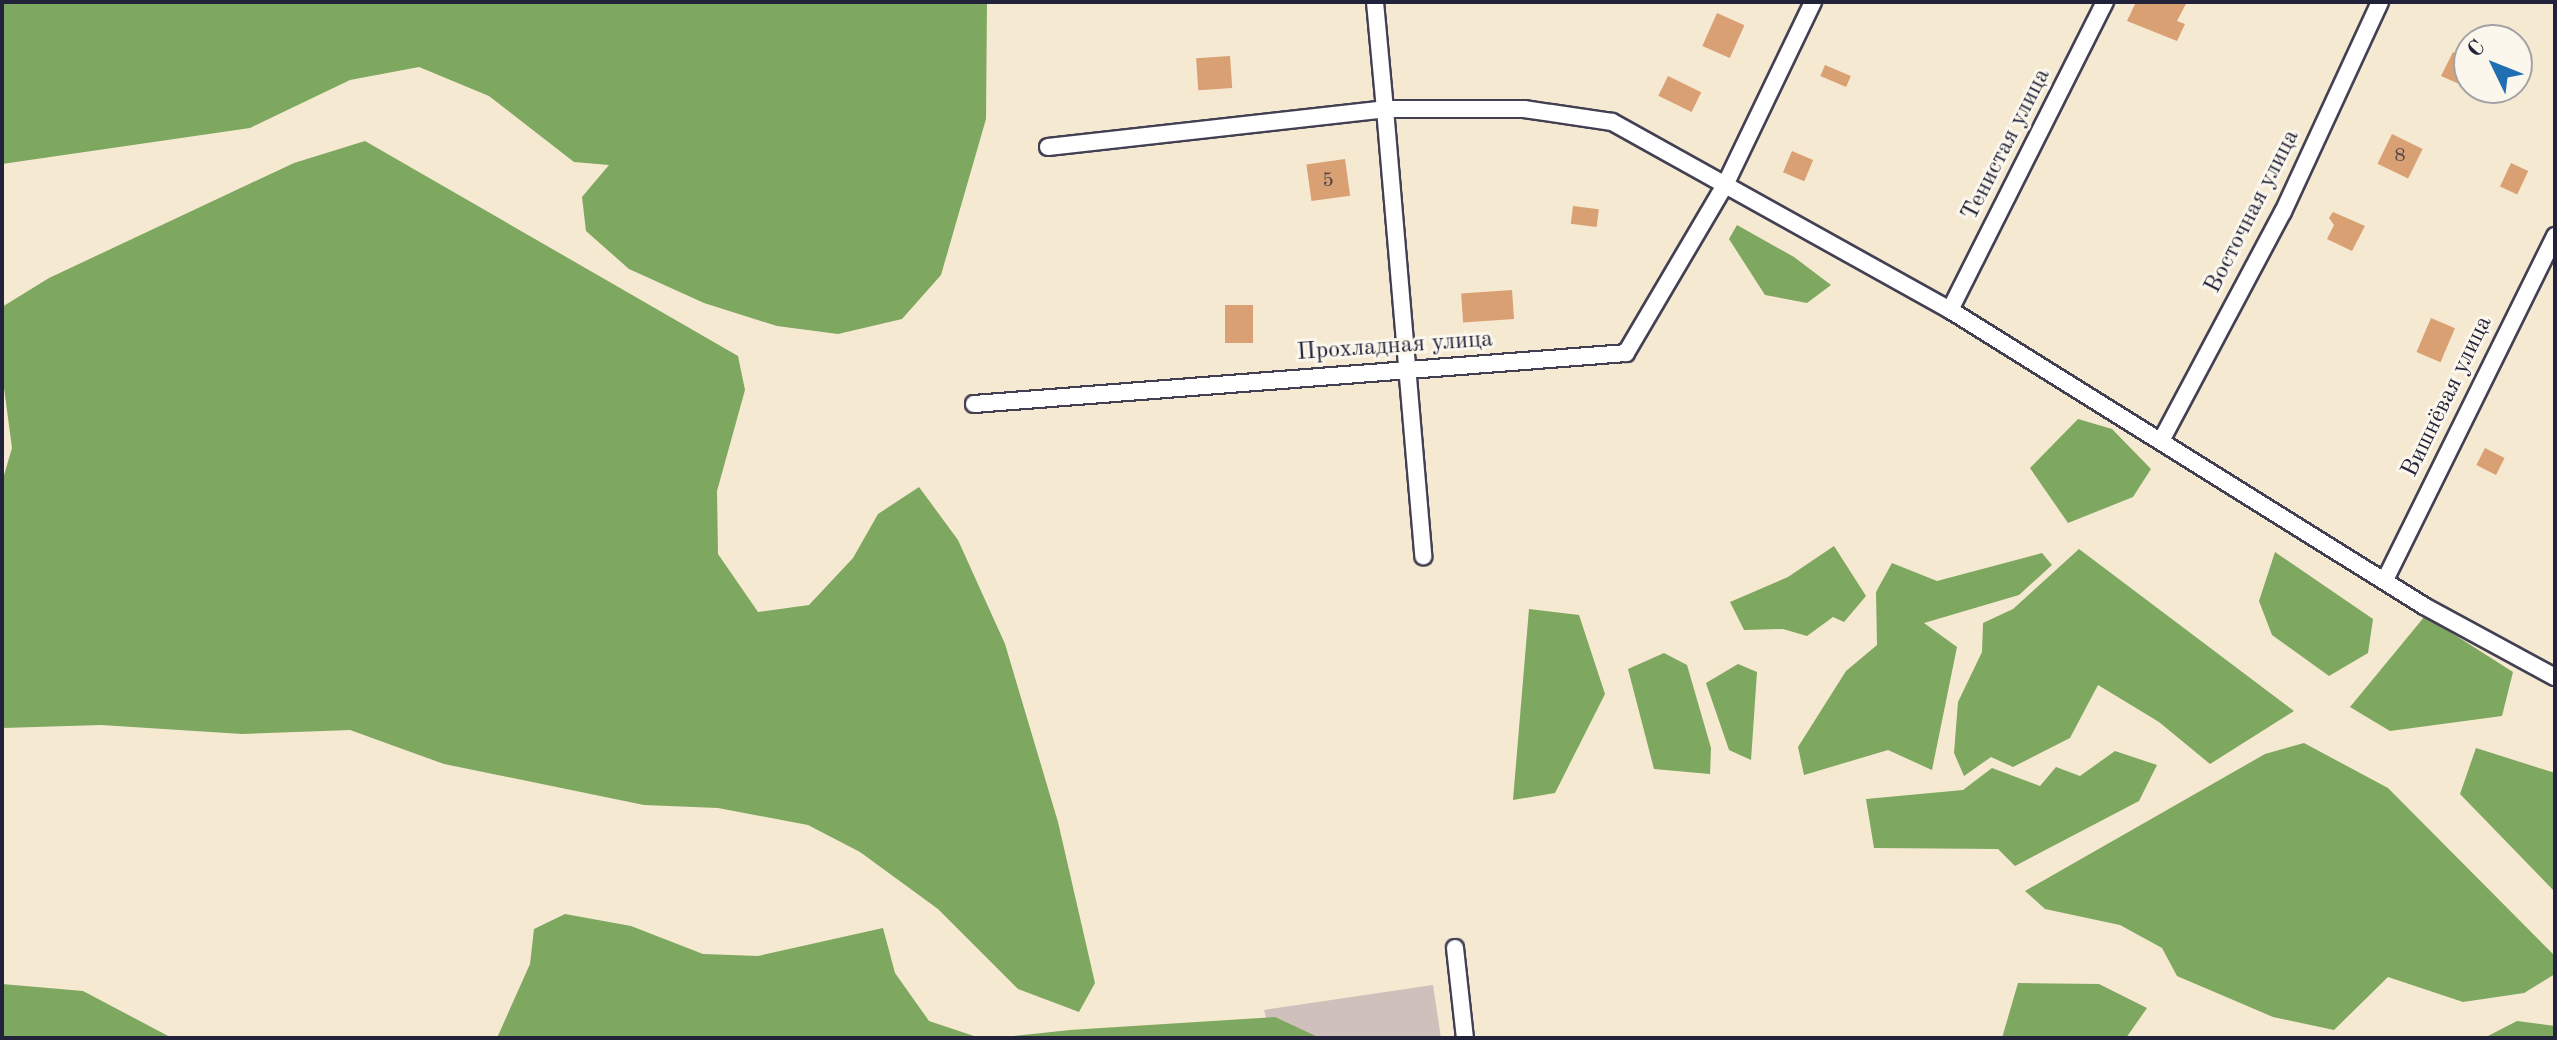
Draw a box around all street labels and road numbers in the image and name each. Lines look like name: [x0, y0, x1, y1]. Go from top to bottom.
street label: Тенистая улица: [1956, 64, 2058, 226]
street label: Восточная улица: [2199, 125, 2307, 299]
street label: Вишнёвая улица: [2396, 312, 2500, 482]
street label: Прохладная улица: [1296, 326, 1494, 368]

